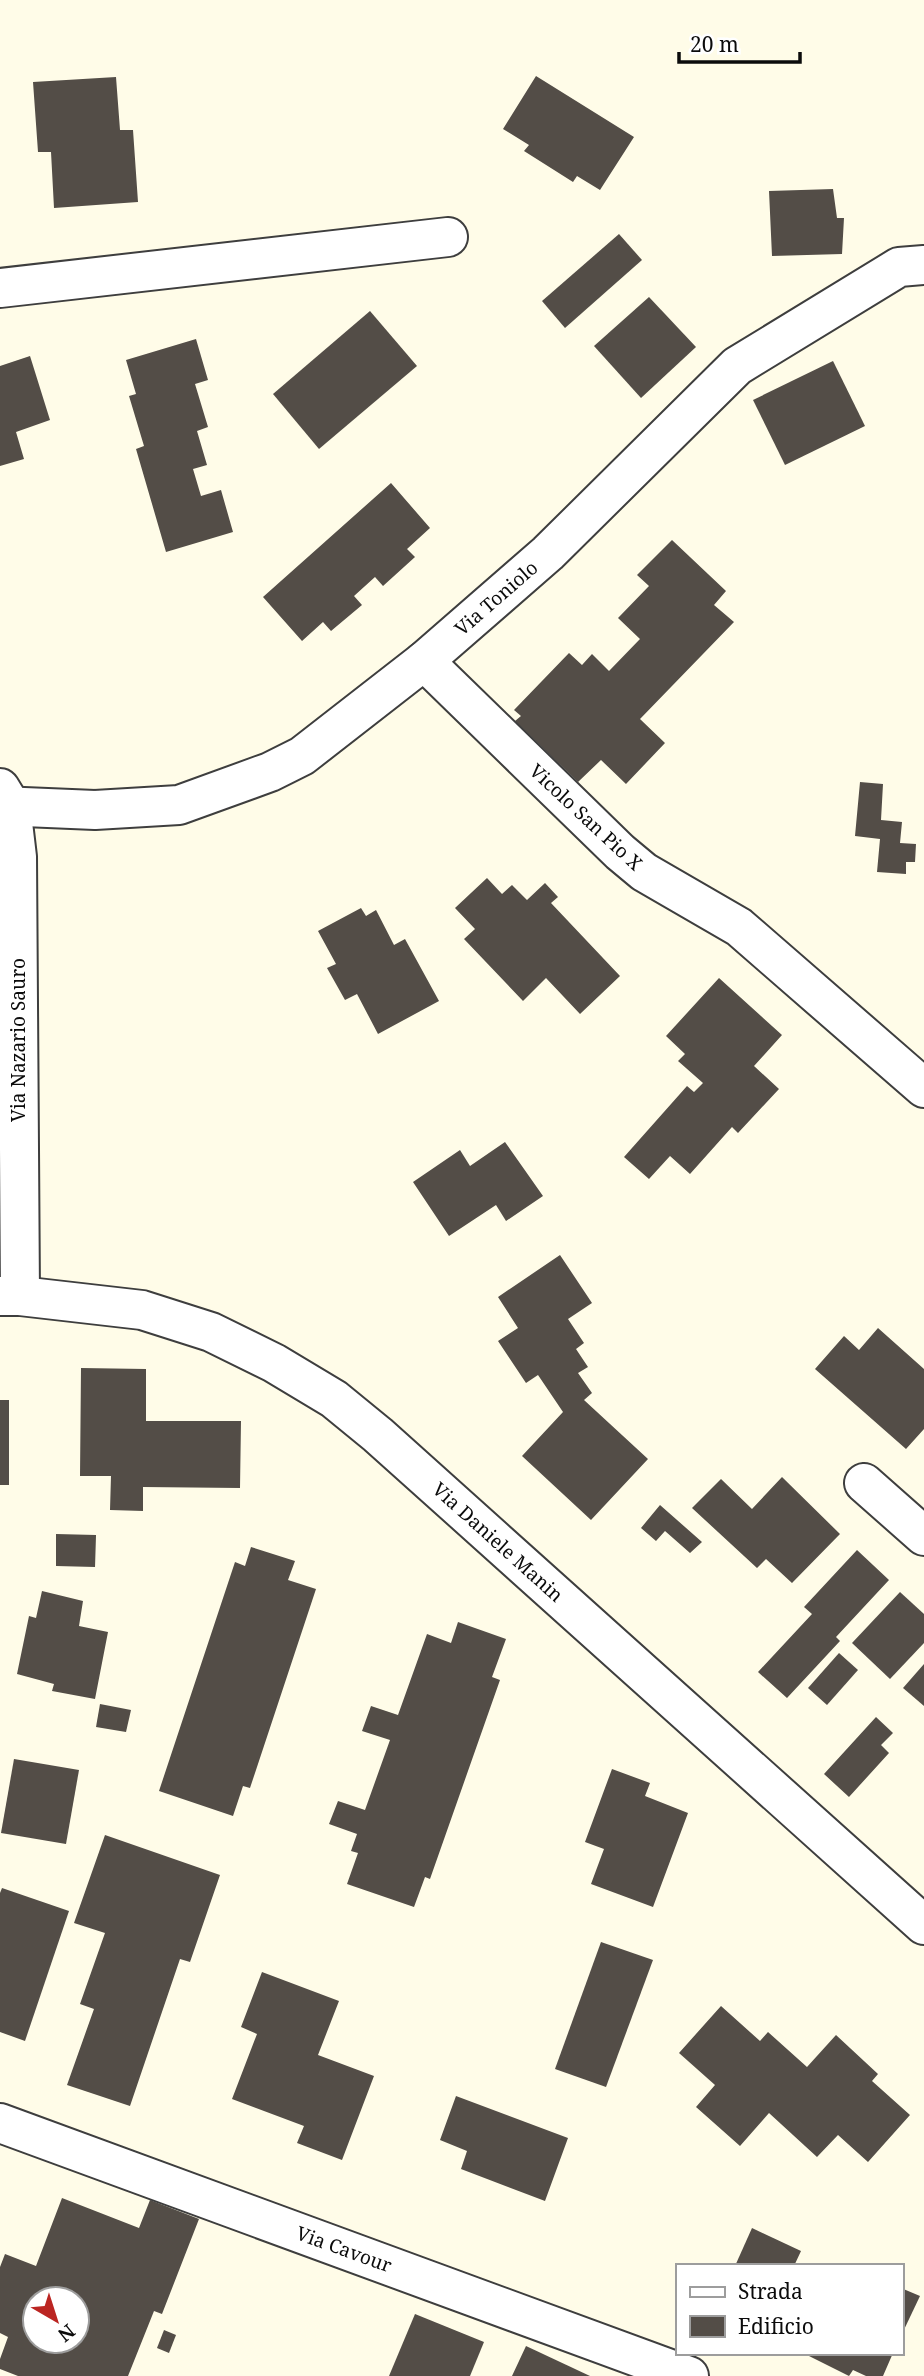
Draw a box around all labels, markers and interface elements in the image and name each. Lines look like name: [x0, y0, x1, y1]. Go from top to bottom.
scale bar: [679, 21, 800, 65]
text: 20 m: [690, 30, 739, 58]
street label: Via Toniolo: [449, 555, 543, 641]
street label: Vicolo San Pio X: [524, 758, 648, 876]
street label: Via Nazario Sauro: [5, 958, 31, 1122]
street label: Via Daniele Manin: [427, 1476, 569, 1608]
street label: Via Cavour: [293, 2220, 395, 2278]
legend: [676, 2264, 903, 2355]
text: Strada: [738, 2277, 803, 2305]
north arrow: [21, 2285, 91, 2355]
text: Edificio: [738, 2312, 814, 2340]
text: N: [53, 2318, 81, 2348]

